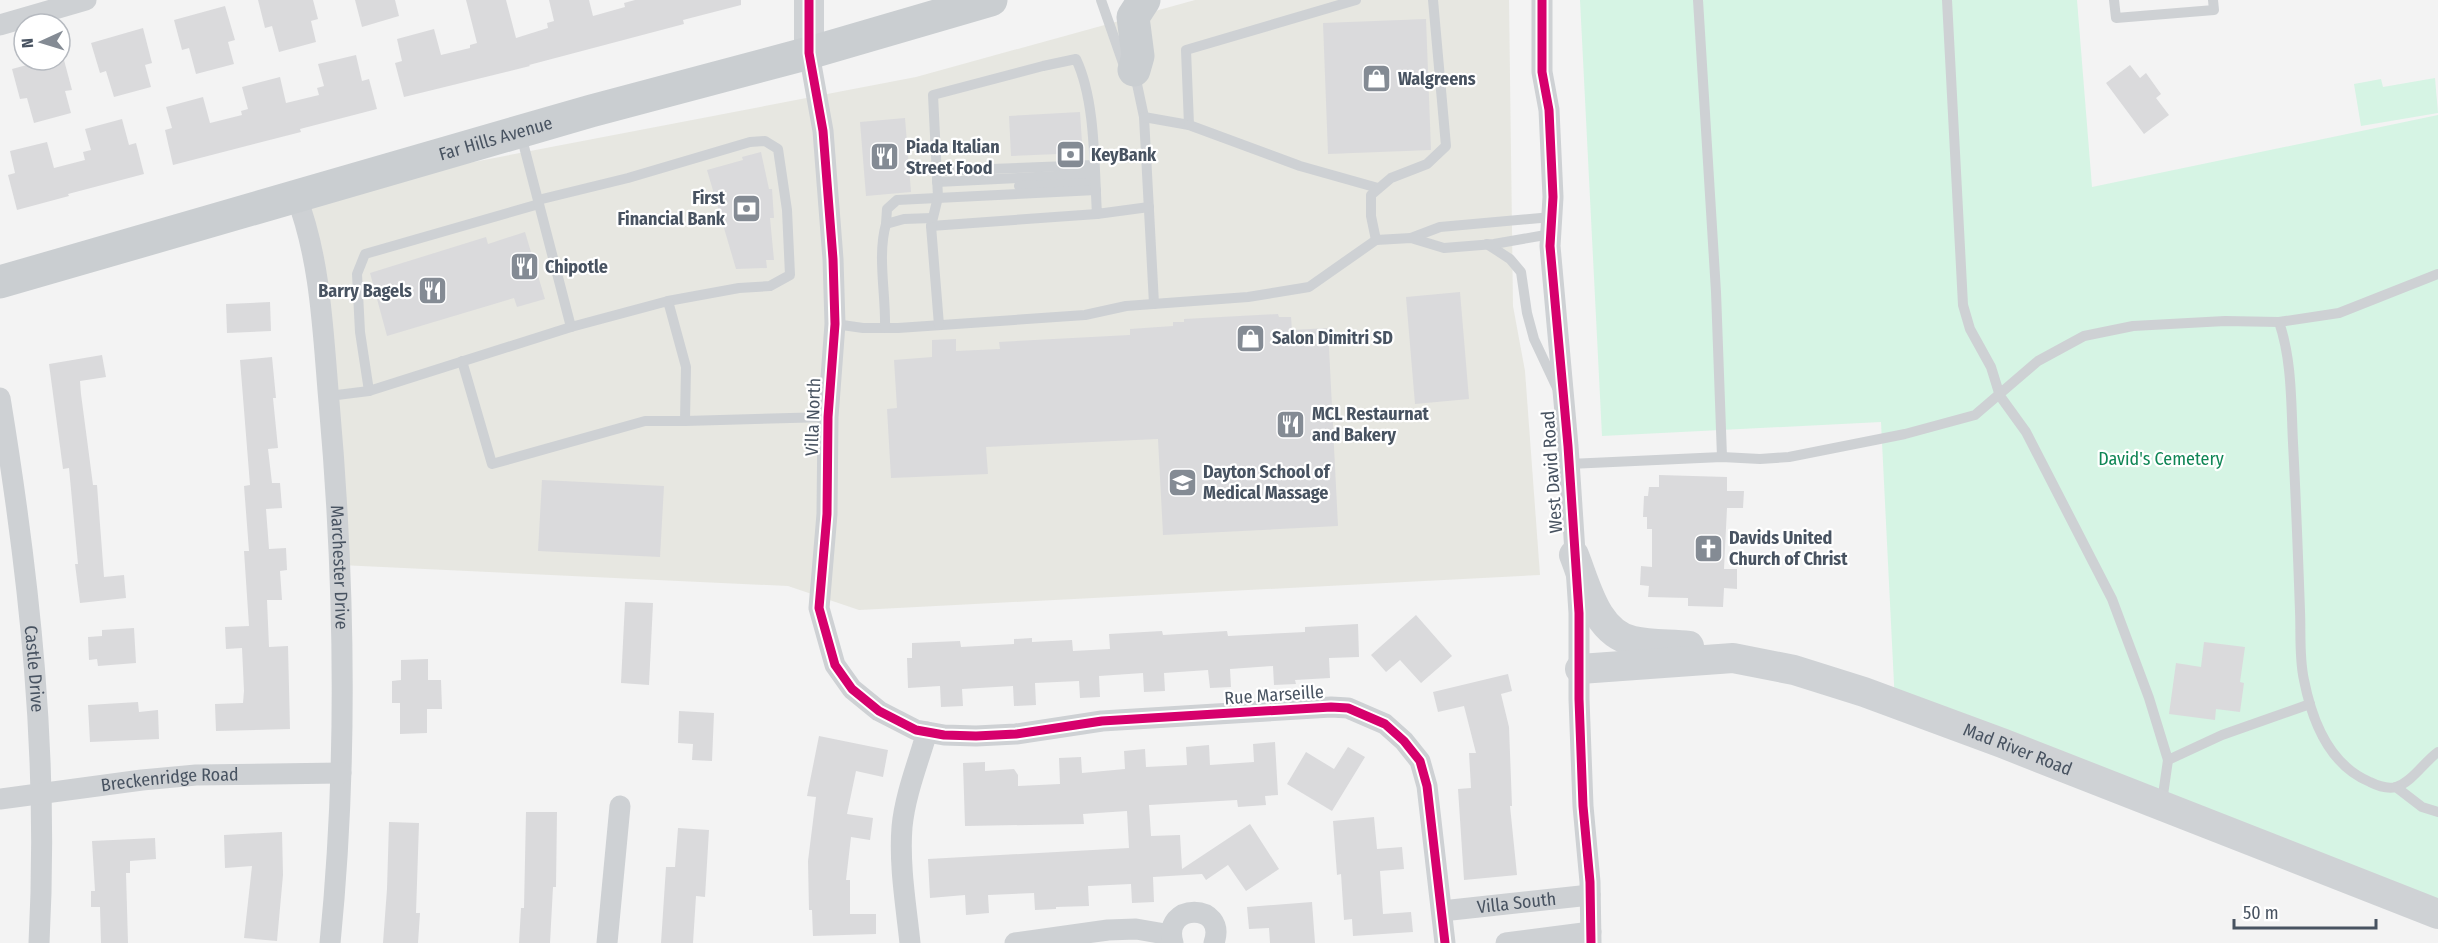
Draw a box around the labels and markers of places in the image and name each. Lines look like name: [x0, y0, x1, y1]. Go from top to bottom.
shop icon: Walgreens: [1361, 63, 1393, 95]
place label: Walgreens: [1398, 68, 1476, 90]
place label: Piada Italian Street Food: [906, 136, 1000, 179]
bank icon: KeyBank: [1054, 139, 1086, 171]
restaurant icon: Piada Italian Street Food: [869, 141, 901, 173]
place label: KeyBank: [1091, 144, 1157, 166]
place label: First Financial Bank: [617, 187, 726, 230]
bank icon: First Financial Bank: [730, 192, 762, 224]
restaurant icon: Chipotle: [508, 251, 540, 283]
place label: Chipotle: [545, 256, 608, 278]
restaurant icon: Barry Bagels: [417, 275, 449, 307]
place label: Barry Bagels: [318, 280, 412, 302]
shop icon: Salon Dimitri SD: [1235, 322, 1267, 354]
place label: Salon Dimitri SD: [1272, 327, 1393, 349]
place label: MCL Restaurnat and Bakery: [1312, 403, 1430, 446]
restaurant icon: MCL Restaurnat and Bakery: [1275, 408, 1307, 440]
place label: Dayton School of Medical Massage: [1203, 461, 1332, 504]
school or university icon: Dayton School of Medical Massage: [1166, 466, 1198, 498]
place label: Davids United Church of Christ: [1729, 527, 1848, 570]
church icon: Davids United Church of Christ: [1692, 532, 1724, 564]

